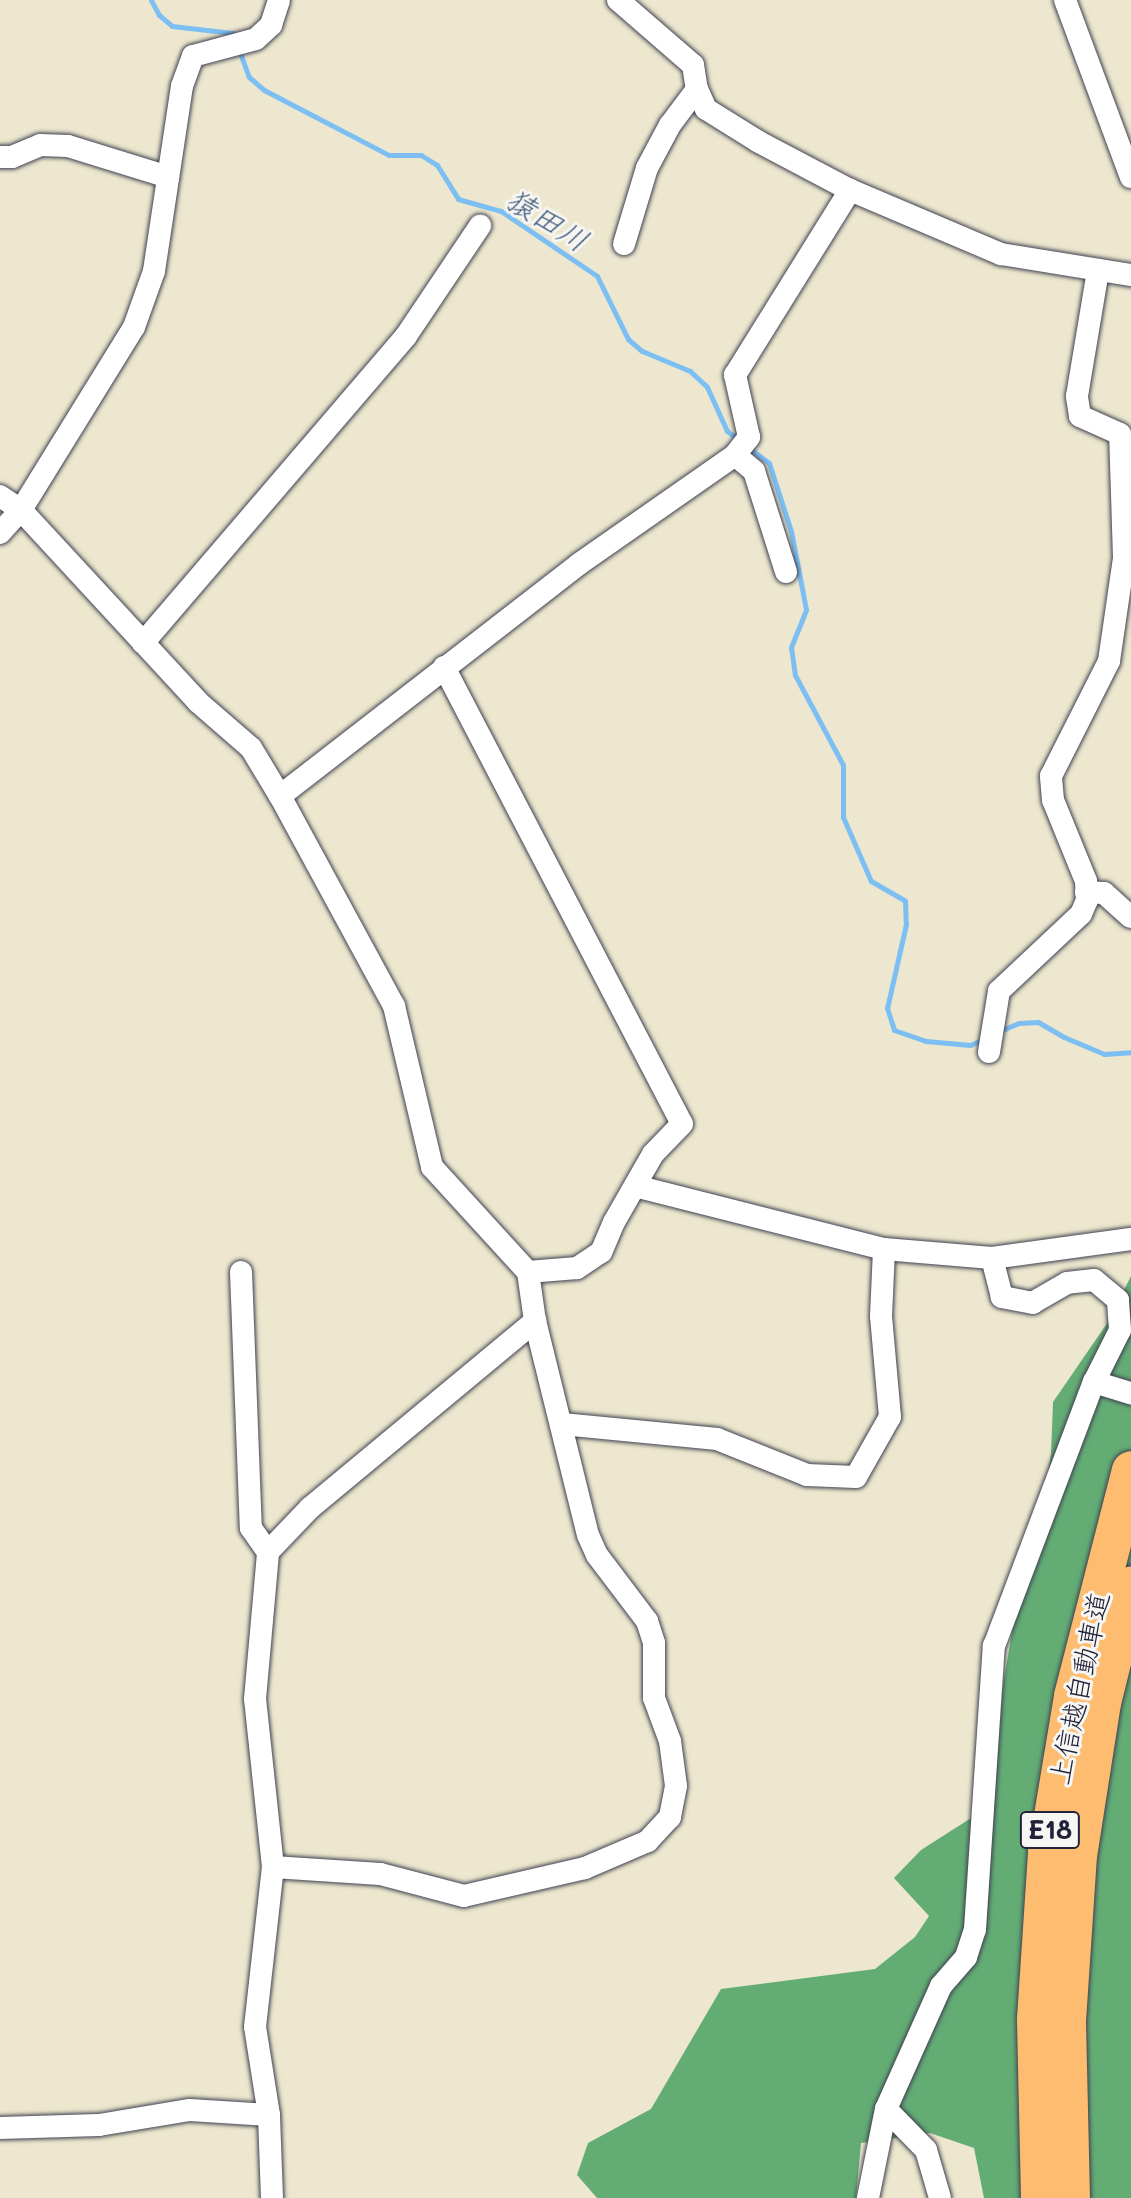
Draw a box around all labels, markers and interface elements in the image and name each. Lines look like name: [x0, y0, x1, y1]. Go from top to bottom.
water label: 猿田川: [500, 180, 596, 258]
street label: 上信越自動車道: [1041, 1589, 1115, 1787]
road number: E18: [1018, 1808, 1082, 1852]

